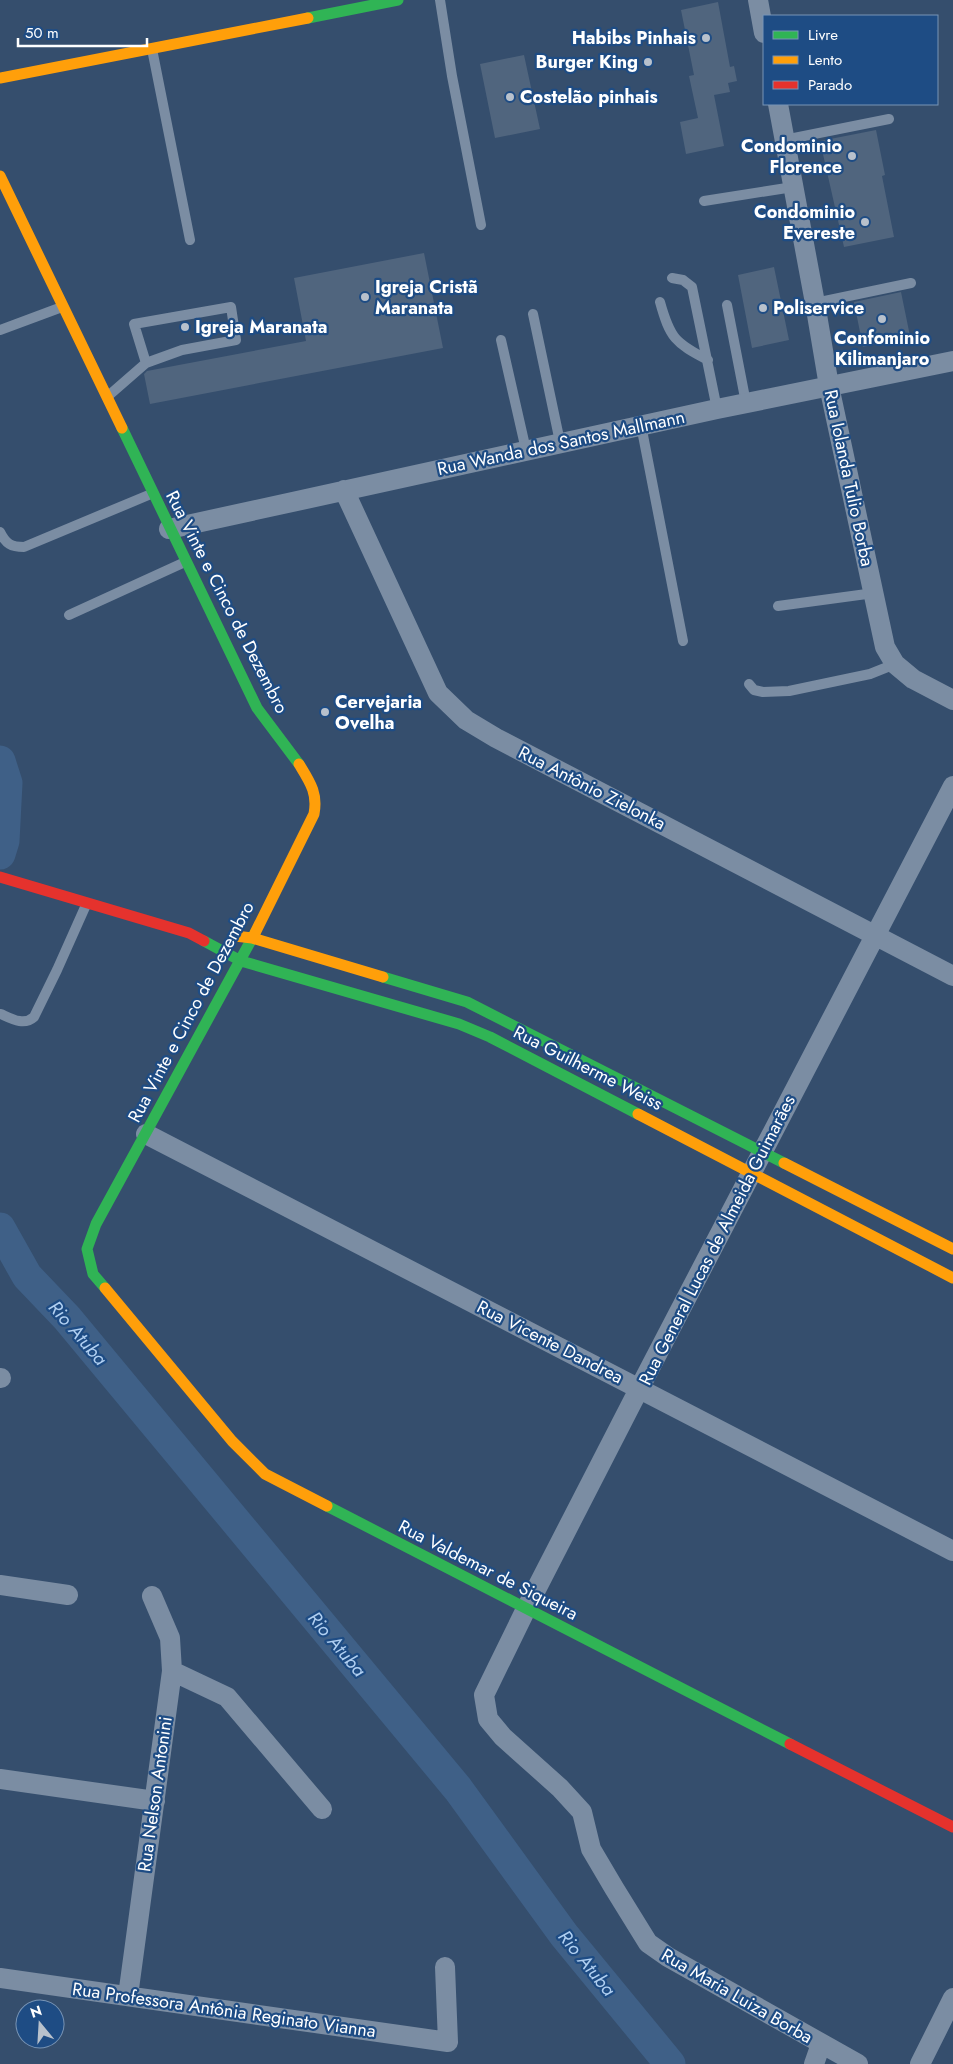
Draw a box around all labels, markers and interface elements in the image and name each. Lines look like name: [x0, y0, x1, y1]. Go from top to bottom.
scale bar: [18, 15, 146, 47]
legend: [763, 15, 938, 105]
text: 50 m: [25, 22, 59, 44]
text: Livre: [808, 24, 838, 46]
place label: Habibs Pinhais: [572, 25, 696, 51]
marker: Habibs Pinhais: [700, 32, 712, 44]
place label: Burger King: [536, 49, 638, 75]
text: Lento: [808, 49, 842, 71]
marker: Burger King: [642, 56, 654, 68]
text: Parado: [808, 74, 852, 96]
place label: Costelão pinhais: [520, 84, 658, 110]
marker: Costelão pinhais: [504, 91, 516, 103]
place label: Condominio Florence: [741, 133, 842, 180]
marker: Condominio Florence: [846, 150, 858, 162]
place label: Condominio Evereste: [754, 199, 855, 246]
marker: Condominio Evereste: [859, 216, 871, 228]
place label: Igreja Cristã Maranata: [375, 274, 478, 321]
marker: Igreja Cristã Maranata: [359, 291, 371, 303]
place label: Poliservice: [773, 295, 864, 321]
marker: Poliservice: [757, 302, 769, 314]
marker: Confominio Kilimanjaro: [876, 313, 888, 325]
place label: Igreja Maranata: [195, 314, 328, 340]
marker: Igreja Maranata: [179, 321, 191, 333]
place label: Confominio Kilimanjaro: [834, 325, 930, 372]
street label: Rua Iolanda Tulio Borba: [818, 387, 880, 569]
street label: Rua Wanda dos Santos Mallmann: [435, 404, 687, 482]
street label: Rua Vinte e Cinco de Dezembro: [159, 486, 295, 718]
place label: Cervejaria Ovelha: [335, 689, 422, 736]
marker: Cervejaria Ovelha: [319, 706, 331, 718]
street label: Rua Antônio Zielonka: [514, 740, 670, 836]
street label: Rua Vinte e Cinco de Dezembro: [122, 897, 261, 1127]
street label: Rua Guilherme Weiss: [509, 1019, 667, 1117]
street label: Rua General Lucas de Almeida Guimarães: [632, 1090, 802, 1390]
street label: Rua Vicente Dandrea: [472, 1294, 628, 1390]
water label: Rio Atuba: [42, 1295, 114, 1372]
street label: Rua Valdemar de Siqueira: [394, 1513, 582, 1627]
water label: Rio Atuba: [302, 1605, 373, 1683]
street label: Rua Nelson Antonini: [131, 1715, 179, 1873]
water label: Rio Atuba: [552, 1924, 622, 2002]
street label: Rua Maria Luiza Borba: [656, 1942, 818, 2050]
street label: Rua Professora Antônia Reginato Vianna: [71, 1976, 377, 2044]
north arrow: [15, 1999, 65, 2049]
text: N: [28, 2000, 44, 2023]

